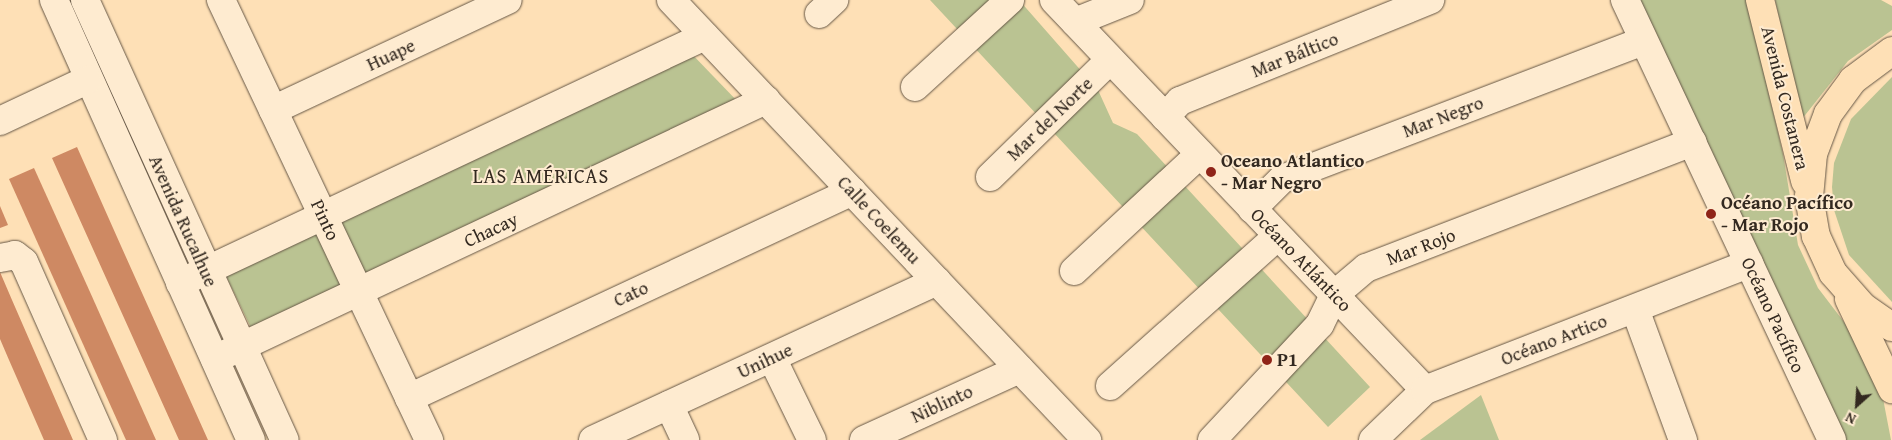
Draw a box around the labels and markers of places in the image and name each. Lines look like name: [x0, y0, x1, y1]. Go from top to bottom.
place label: Oceano Atlantico - Mar Negro: [1221, 150, 1364, 194]
marker: Oceano Atlantico - Mar Negro: [1205, 166, 1217, 178]
place label: Océano Pacífico - Mar Rojo: [1721, 192, 1853, 236]
marker: Océano Pacífico - Mar Rojo: [1705, 208, 1717, 220]
place label: P1: [1277, 349, 1298, 371]
marker: P1: [1261, 354, 1273, 366]

